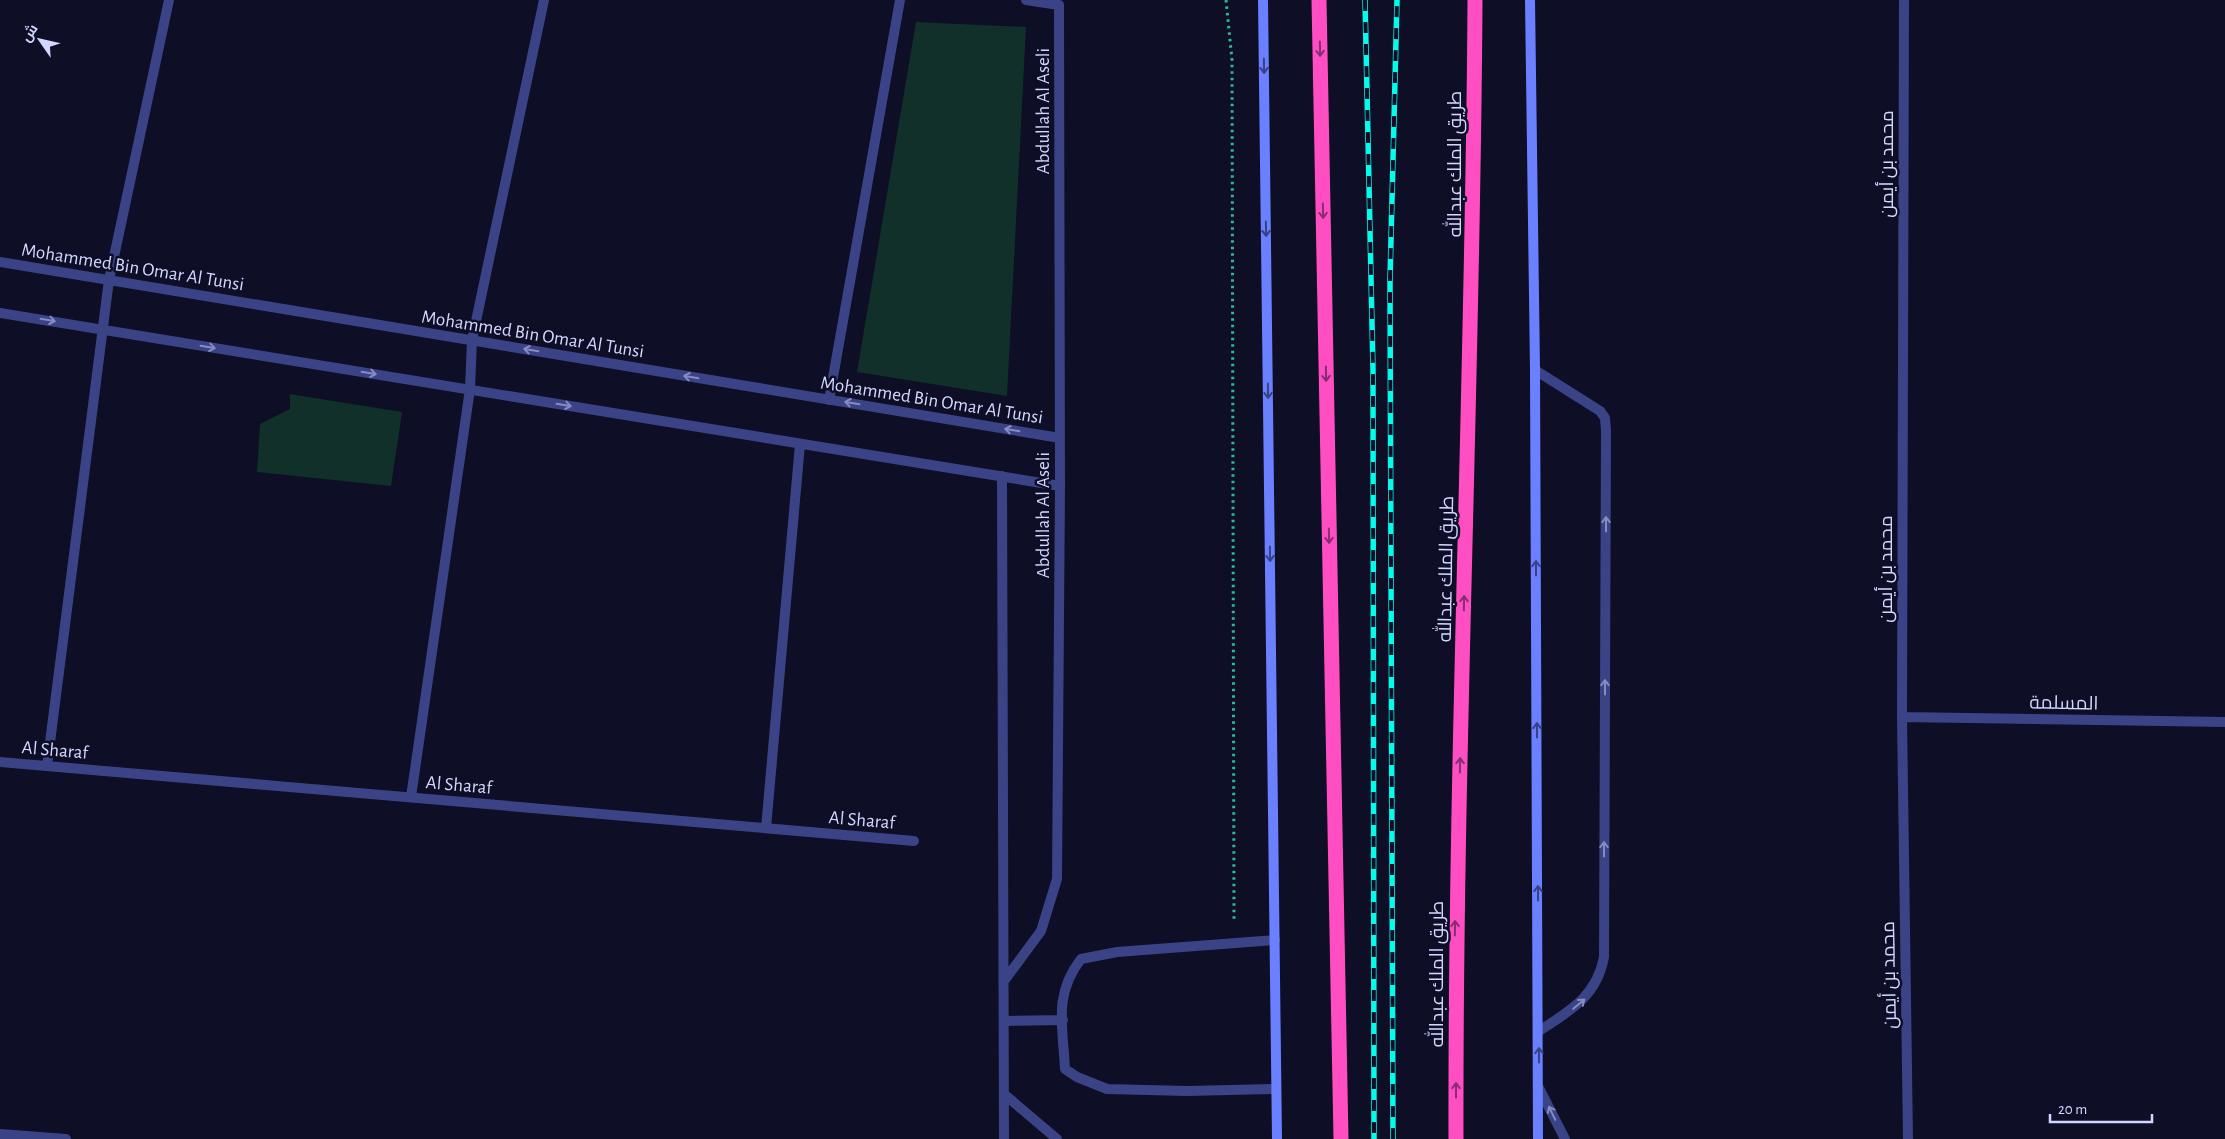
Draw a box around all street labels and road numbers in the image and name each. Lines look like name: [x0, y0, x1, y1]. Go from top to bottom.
street label: Abdullah Al Aseli: [1034, 48, 1053, 174]
street label: طريق الملك عبدالله: [1442, 91, 1467, 237]
street label: محمد بن أيمن: [1875, 110, 1898, 218]
street label: Mohammed Bin Omar Al Tunsi: [20, 241, 245, 294]
street label: Mohammed Bin Omar Al Tunsi: [420, 308, 645, 361]
street label: Mohammed Bin Omar Al Tunsi: [819, 374, 1044, 427]
street label: Abdullah Al Aseli: [1034, 452, 1053, 578]
street label: طريق الملك عبدالله: [1432, 496, 1459, 642]
street label: محمد بن أيمن: [1874, 515, 1897, 623]
street label: المسلمة: [2029, 693, 2099, 714]
street label: Al Sharaf: [21, 738, 90, 763]
street label: Al Sharaf: [425, 773, 494, 798]
street label: Al Sharaf: [828, 808, 897, 833]
street label: طريق الملك عبدالله: [1424, 901, 1449, 1047]
street label: محمد بن أيمن: [1876, 921, 1901, 1029]

